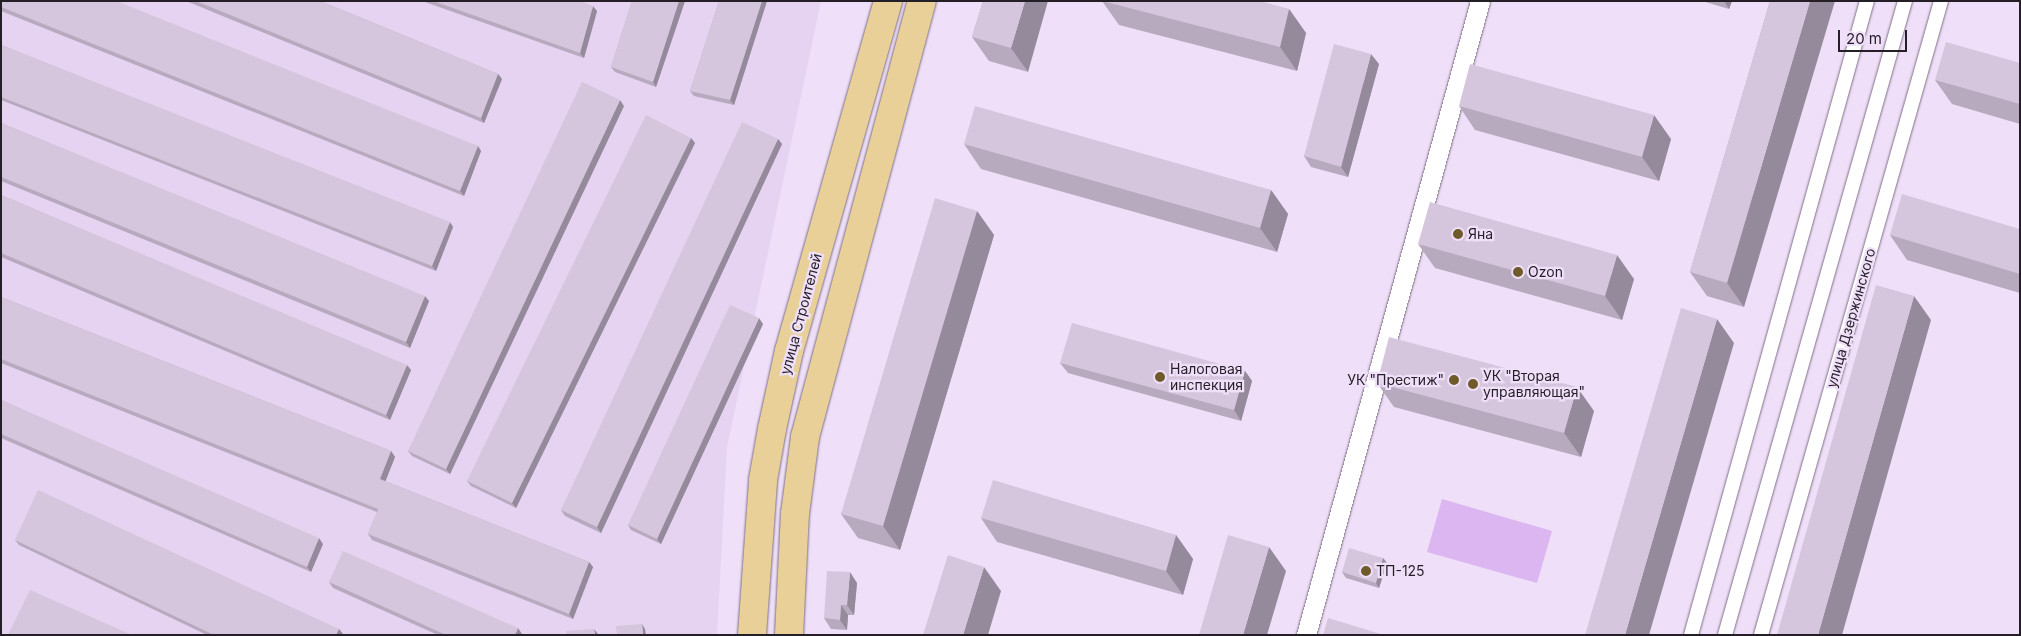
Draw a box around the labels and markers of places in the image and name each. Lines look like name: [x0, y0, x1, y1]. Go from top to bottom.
place label: Яна: [1468, 226, 1493, 242]
marker: Яна: [1452, 228, 1464, 240]
place label: Ozon: [1528, 264, 1563, 280]
marker: Ozon: [1512, 266, 1524, 278]
place label: Налоговая инспекция: [1170, 361, 1243, 394]
place label: УК "Вторая управляющая": [1483, 368, 1585, 401]
marker: Налоговая инспекция: [1154, 371, 1166, 383]
place label: УК "Престиж": [1347, 372, 1444, 388]
marker: УК "Престиж": [1448, 374, 1460, 386]
marker: УК "Вторая управляющая": [1467, 378, 1479, 390]
place label: ТП-125: [1376, 563, 1425, 579]
marker: ТП-125: [1360, 565, 1372, 577]

